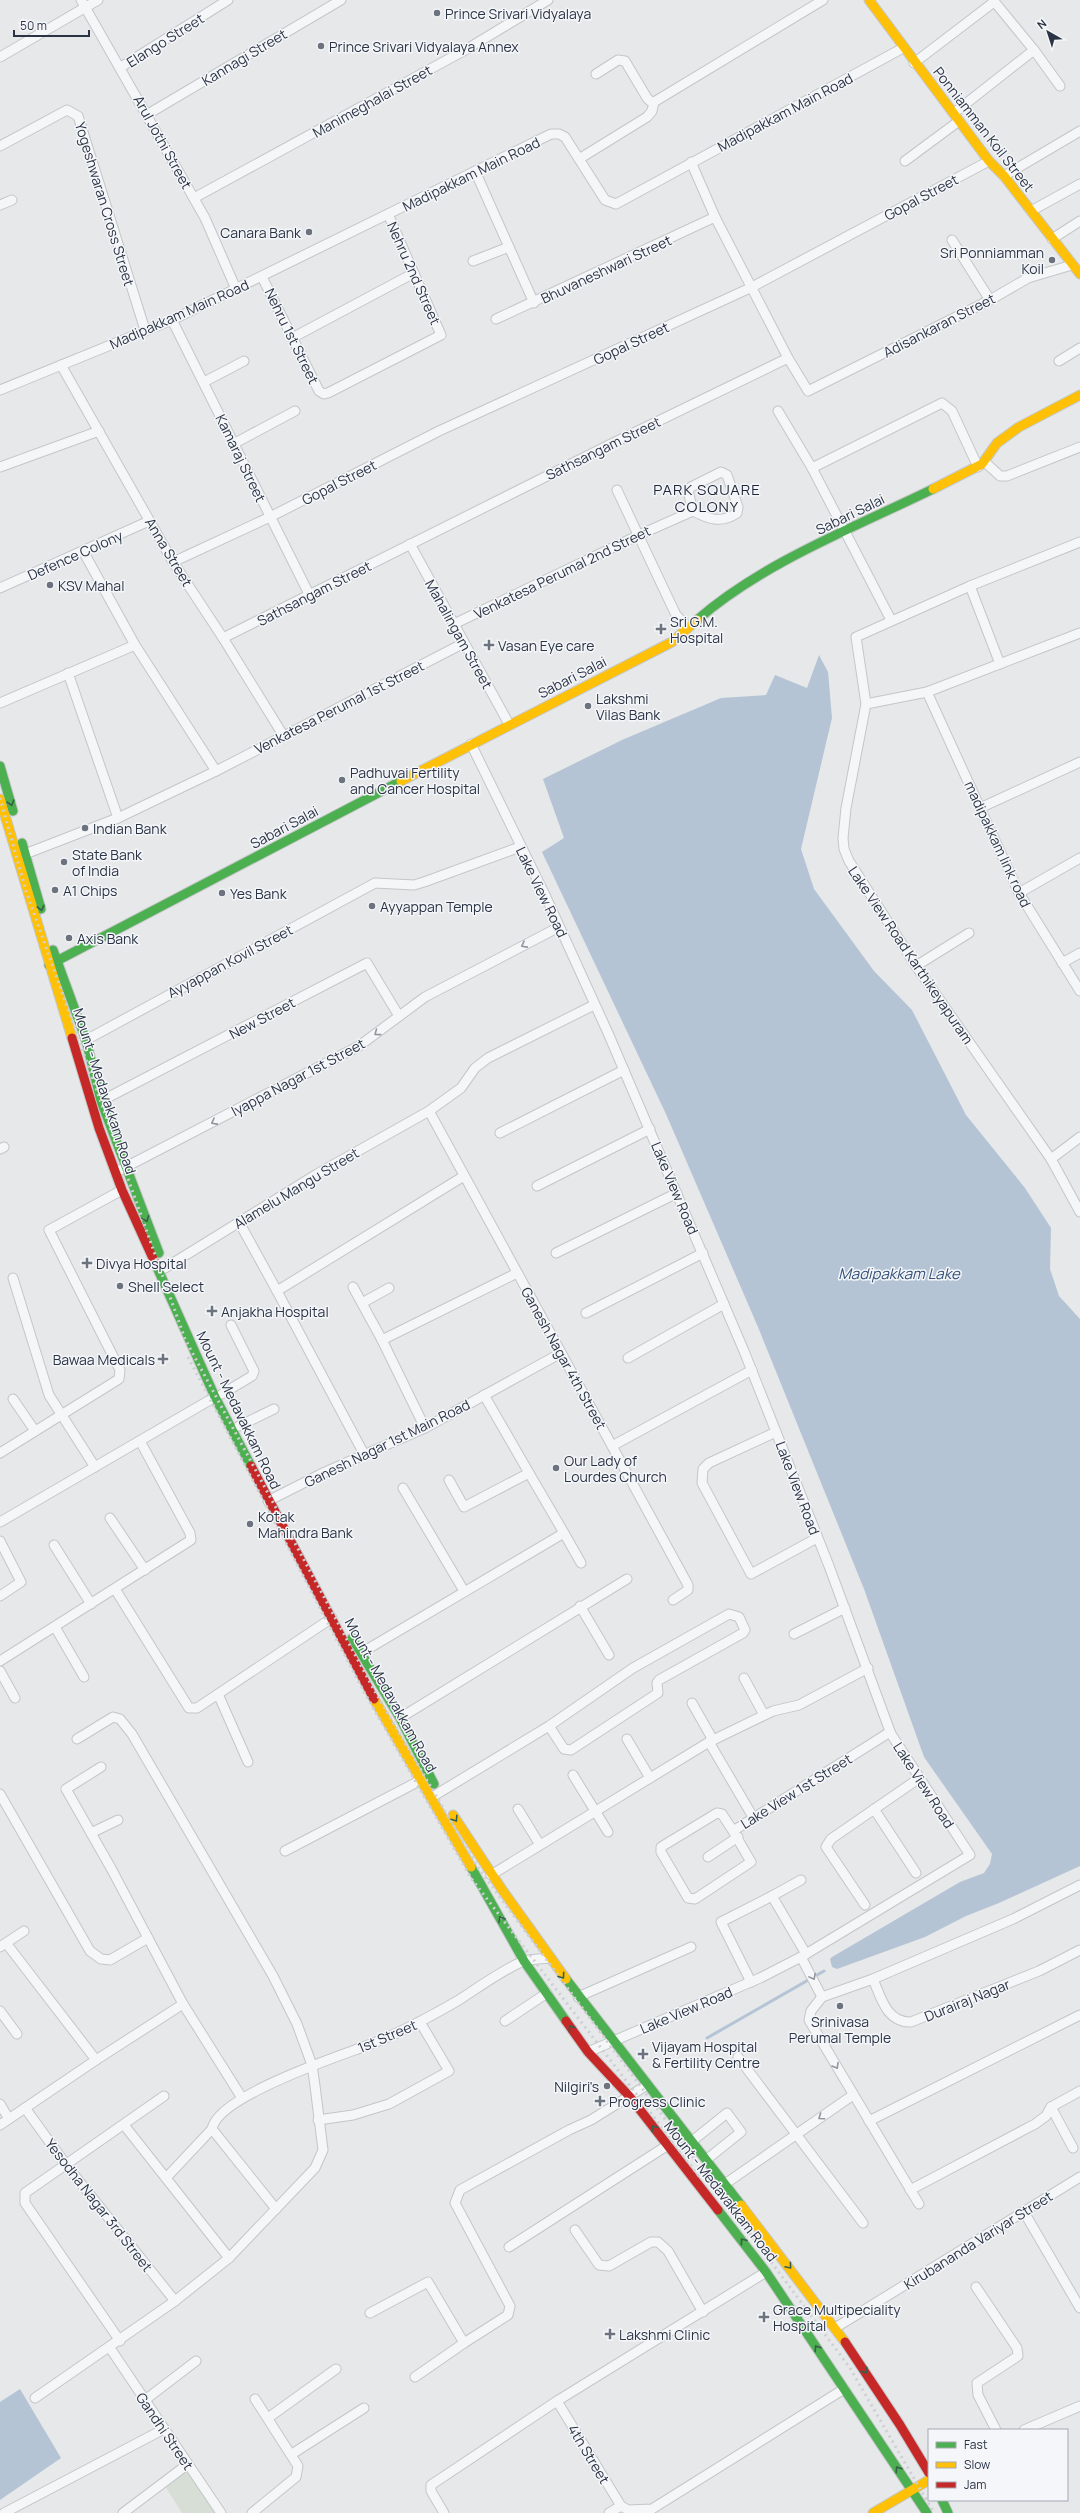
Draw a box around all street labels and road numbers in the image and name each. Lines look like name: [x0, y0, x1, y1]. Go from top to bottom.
street label: Elango Street: [123, 8, 208, 71]
street label: Kannagi Street: [198, 24, 290, 90]
street label: Manimeghalai Street: [309, 60, 435, 142]
street label: Ponniamman Koil Street: [929, 63, 1039, 196]
street label: Madipakkam Main Road: [714, 68, 856, 156]
street label: Arul Jothi Street: [129, 92, 197, 193]
street label: Yogeshwaran Cross Street: [71, 120, 139, 289]
street label: Madipakkam Main Road: [399, 132, 543, 216]
street label: Gopal Street: [881, 169, 962, 224]
street label: Nehru 2nd Street: [383, 219, 445, 328]
street label: Bhuvaneshwari Street: [538, 230, 675, 308]
street label: Madipakkam Main Road: [106, 275, 252, 353]
street label: Nehru 1st Street: [261, 285, 324, 388]
street label: Adisankaran Street: [880, 288, 999, 361]
street label: Gopal Street: [590, 317, 672, 369]
street label: Kamaraj Street: [211, 411, 271, 506]
street label: Sathsangam Street: [542, 412, 664, 484]
street label: Gopal Street: [298, 455, 380, 509]
street label: Sabari Salai: [812, 489, 888, 539]
street label: Anna Street: [141, 514, 197, 590]
street label: Venkatesa Perumal 2nd Street: [471, 521, 654, 623]
street label: Defence Colony: [24, 525, 126, 584]
street label: Sathsangam Street: [254, 556, 375, 630]
street label: Mahalingam Street: [421, 576, 497, 692]
street label: Sabari Salai: [535, 652, 609, 702]
street label: Venkatesa Perumal 1st Street: [251, 656, 427, 758]
street label: madipakkam link road: [960, 778, 1036, 910]
street label: Sabari Salai: [247, 801, 321, 853]
street label: Lake View Road: [512, 843, 572, 941]
street label: Lake View Road Karthikeyapuram: [844, 862, 978, 1048]
street label: Ayyappan Kovil Street: [164, 920, 296, 1002]
street label: New Street: [226, 992, 299, 1043]
street label: Mount - Medavakkam Road: [69, 1006, 141, 1176]
street label: Iyappa Nagar 1st Street: [228, 1033, 369, 1120]
street label: Lake View Road: [647, 1139, 703, 1237]
street label: Alamelu Mangu Street: [230, 1143, 362, 1233]
street label: Ganesh Nagar 4th Street: [517, 1283, 611, 1433]
street label: Mount - Medavakkam Road: [192, 1328, 286, 1492]
street label: Ganesh Nagar 1st Main Road: [301, 1395, 473, 1491]
street label: Lake View Road: [771, 1438, 825, 1538]
street label: Mount - Medavakkam Road: [341, 1615, 441, 1775]
street label: Lake View Road: [889, 1738, 959, 1832]
street label: Lake View 1st Street: [737, 1749, 856, 1833]
street label: Durairaj Nagar: [921, 1974, 1013, 2026]
street label: Lake View Road: [637, 1982, 735, 2038]
street label: 1st Street: [355, 2015, 420, 2057]
street label: Mount - Medavakkam Road: [660, 2117, 782, 2265]
street label: Yesodha Nagar 3rd Street: [41, 2135, 157, 2276]
street label: Kirubananda Variyar Street: [900, 2186, 1056, 2294]
street label: Gandhi Street: [132, 2388, 198, 2474]
street label: 4th Street: [564, 2421, 614, 2488]

